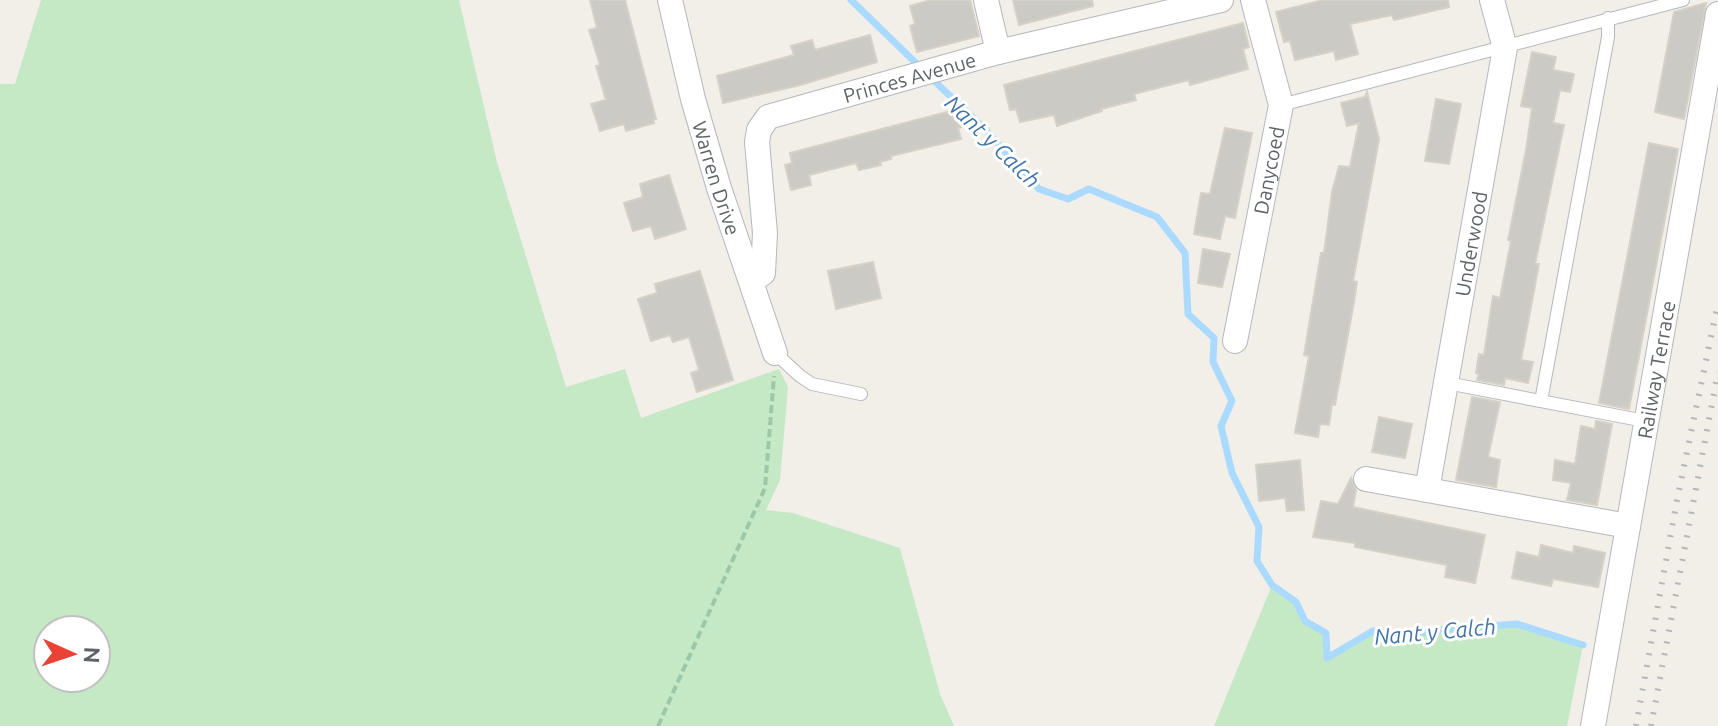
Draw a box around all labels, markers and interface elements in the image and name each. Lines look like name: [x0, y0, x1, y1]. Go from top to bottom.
street label: Princes Avenue: [841, 47, 978, 107]
water label: Nant y Calch: [940, 90, 1046, 192]
street label: Warren Drive: [689, 118, 746, 238]
street label: Danycoed: [1248, 124, 1288, 216]
street label: Underwood: [1450, 189, 1491, 298]
street label: Railway Terrace: [1632, 299, 1679, 440]
water label: Nant y Calch: [1373, 613, 1497, 649]
north arrow: [32, 614, 112, 694]
text: N: [80, 646, 105, 664]

